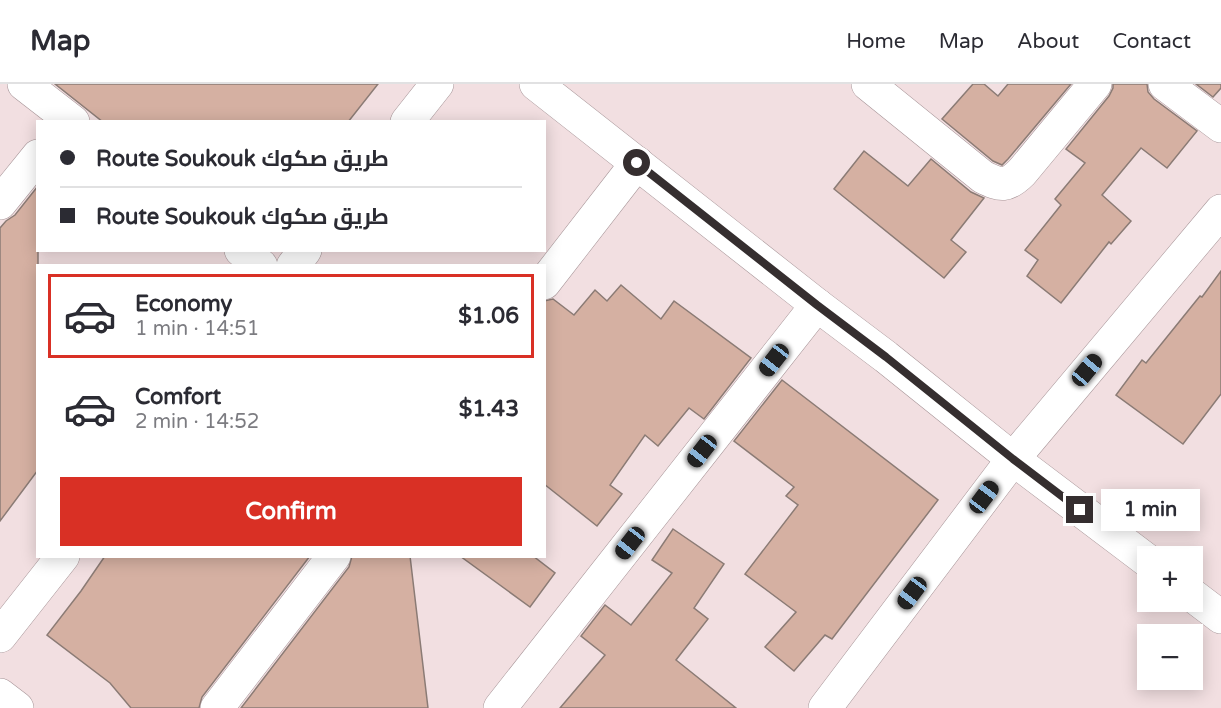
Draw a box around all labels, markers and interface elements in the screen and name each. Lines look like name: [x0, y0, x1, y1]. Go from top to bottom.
text: Map: [30, 24, 90, 58]
text: Home: [846, 29, 906, 54]
text: Map: [939, 29, 984, 54]
text: About: [1017, 29, 1079, 54]
text: Contact: [1112, 29, 1191, 54]
text: Route Soukouk طريق صكوك: [96, 146, 389, 172]
route start: [623, 149, 650, 176]
text: Route Soukouk طريق صكوك: [96, 204, 389, 230]
icon: car: [63, 289, 117, 343]
text: Economy: [135, 291, 232, 317]
text: $1.06: [458, 303, 519, 329]
text: 1 min · 14:51: [135, 317, 259, 341]
car: [756, 340, 792, 380]
car: [1069, 350, 1105, 390]
icon: car: [63, 382, 117, 436]
text: Comfort: [135, 384, 221, 410]
text: $1.43: [459, 396, 519, 422]
text: 2 min · 14:52: [135, 410, 259, 434]
car: [684, 431, 720, 471]
button: Confirm: [60, 477, 522, 546]
car: [966, 477, 1002, 517]
callout: 1 min: [1101, 489, 1200, 531]
route end: [1066, 496, 1093, 523]
text: 1 min: [1124, 498, 1177, 522]
car: [612, 523, 648, 563]
map controls: [1137, 546, 1203, 690]
button: +: [1137, 546, 1203, 612]
car: [894, 573, 930, 613]
button: −: [1137, 624, 1203, 690]

